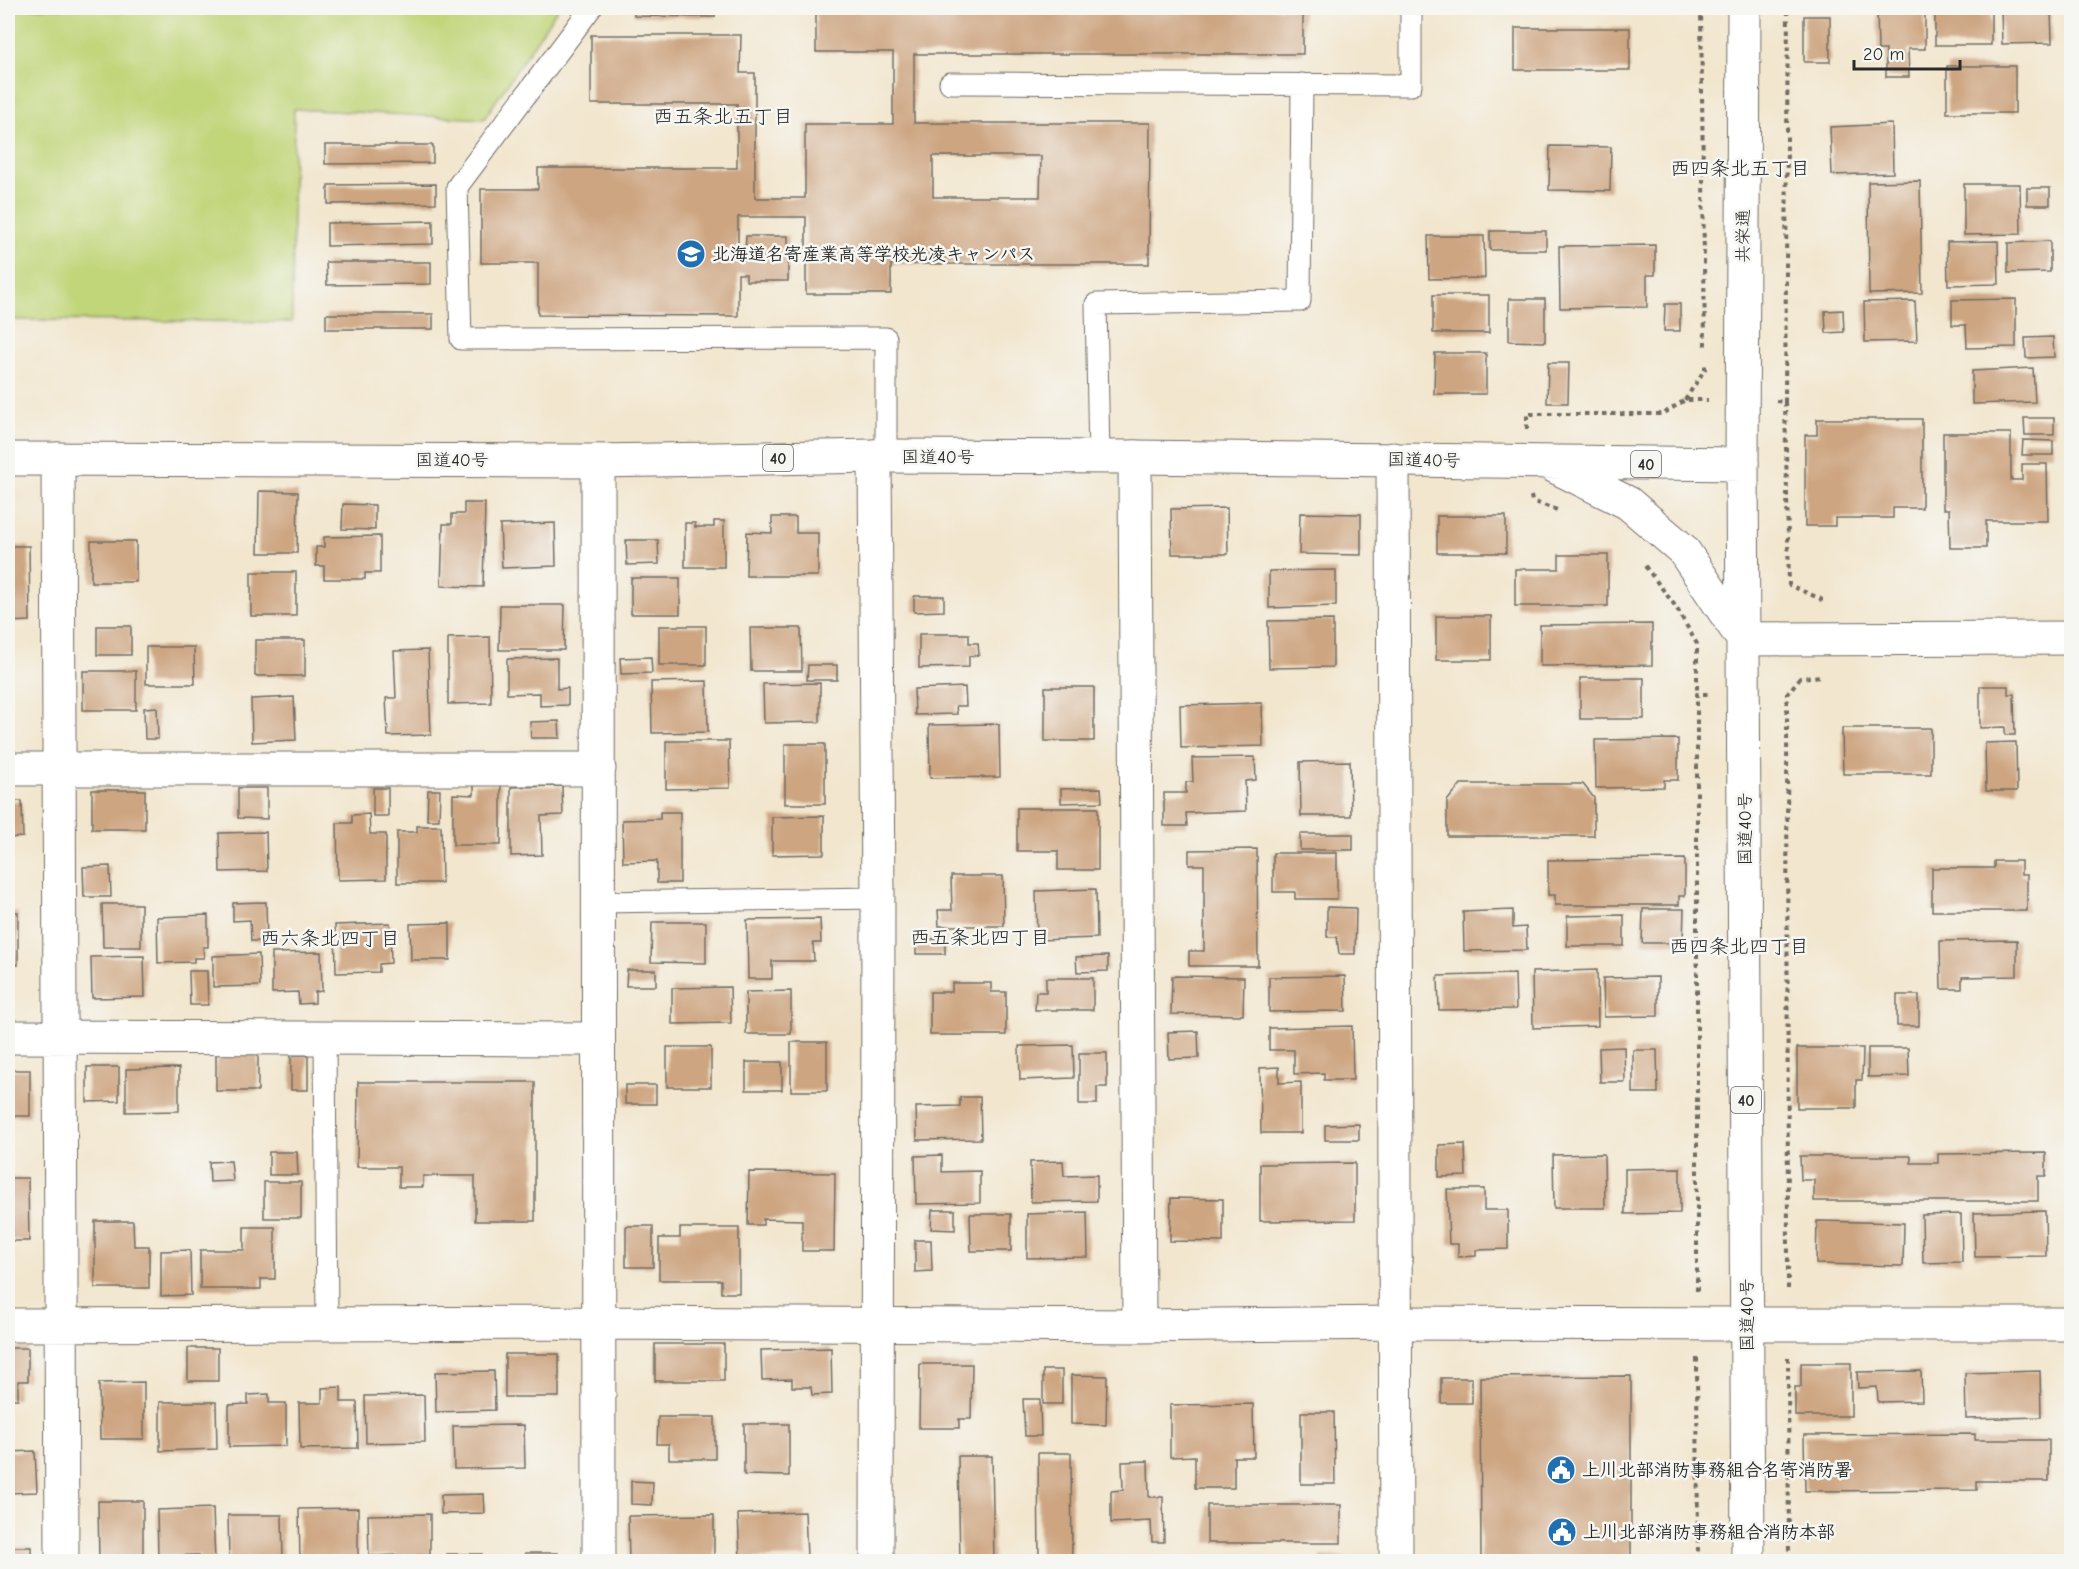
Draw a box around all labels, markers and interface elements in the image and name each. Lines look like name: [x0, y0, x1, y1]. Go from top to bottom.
scale bar: [1854, 33, 1960, 71]
text: 20 m: [1863, 44, 1904, 65]
district label: 西五条北五丁目: [653, 105, 793, 128]
district label: 西四条北五丁目: [1670, 157, 1810, 180]
street label: 共栄通: [1733, 209, 1754, 263]
school or university icon: 北海道名寄産業高等学校光凌キャンパス: [675, 238, 707, 270]
place label: 北海道名寄産業高等学校光凌キャンパス: [712, 244, 1035, 265]
road number: 40: [763, 445, 793, 471]
street label: 国道40号: [901, 447, 975, 468]
street label: 国道40号: [1387, 449, 1461, 472]
street label: 国道40号: [415, 450, 489, 471]
road number: 40: [1631, 451, 1661, 477]
street label: 国道40号: [1735, 792, 1756, 866]
district label: 西五条北四丁目: [910, 926, 1050, 949]
district label: 西六条北四丁目: [260, 927, 400, 950]
district label: 西四条北四丁目: [1669, 935, 1809, 958]
road number: 40: [1731, 1087, 1761, 1113]
street label: 国道40号: [1737, 1278, 1758, 1352]
public building icon: 上川北部消防事務組合名寄消防署: [1545, 1454, 1577, 1486]
place label: 上川北部消防事務組合名寄消防署: [1582, 1460, 1852, 1481]
public building icon: 上川北部消防事務組合消防本部: [1546, 1516, 1578, 1548]
place label: 上川北部消防事務組合消防本部: [1583, 1522, 1835, 1543]

